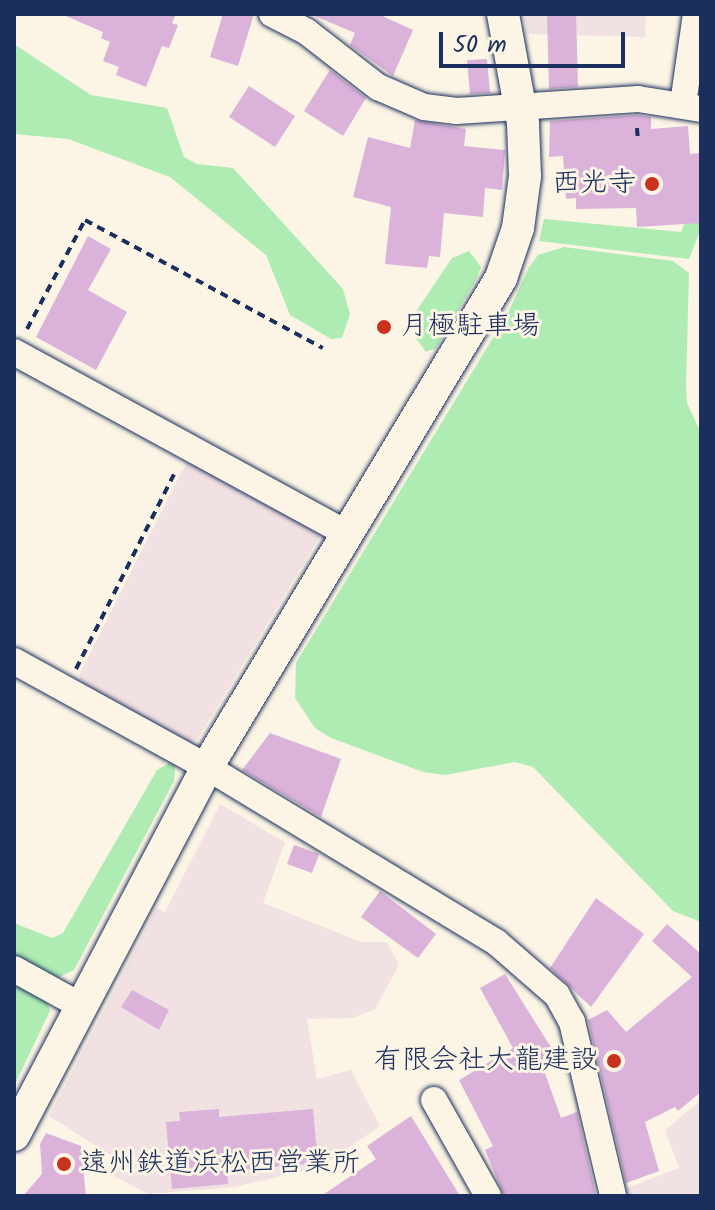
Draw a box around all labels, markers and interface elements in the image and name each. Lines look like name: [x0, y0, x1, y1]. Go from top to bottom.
scale bar: [443, 16, 629, 66]
text: 50 m: [453, 26, 507, 65]
place label: 西光寺: [552, 167, 636, 201]
marker: 西光寺: [643, 175, 661, 193]
place label: 月極駐車場: [400, 310, 540, 344]
marker: 月極駐車場: [375, 318, 393, 336]
place label: 有限会社大龍建設: [374, 1044, 598, 1078]
marker: 有限会社大龍建設: [605, 1052, 623, 1070]
place label: 遠州鉄道浜松西営業所: [80, 1147, 360, 1181]
marker: 遠州鉄道浜松西営業所: [55, 1155, 73, 1173]

